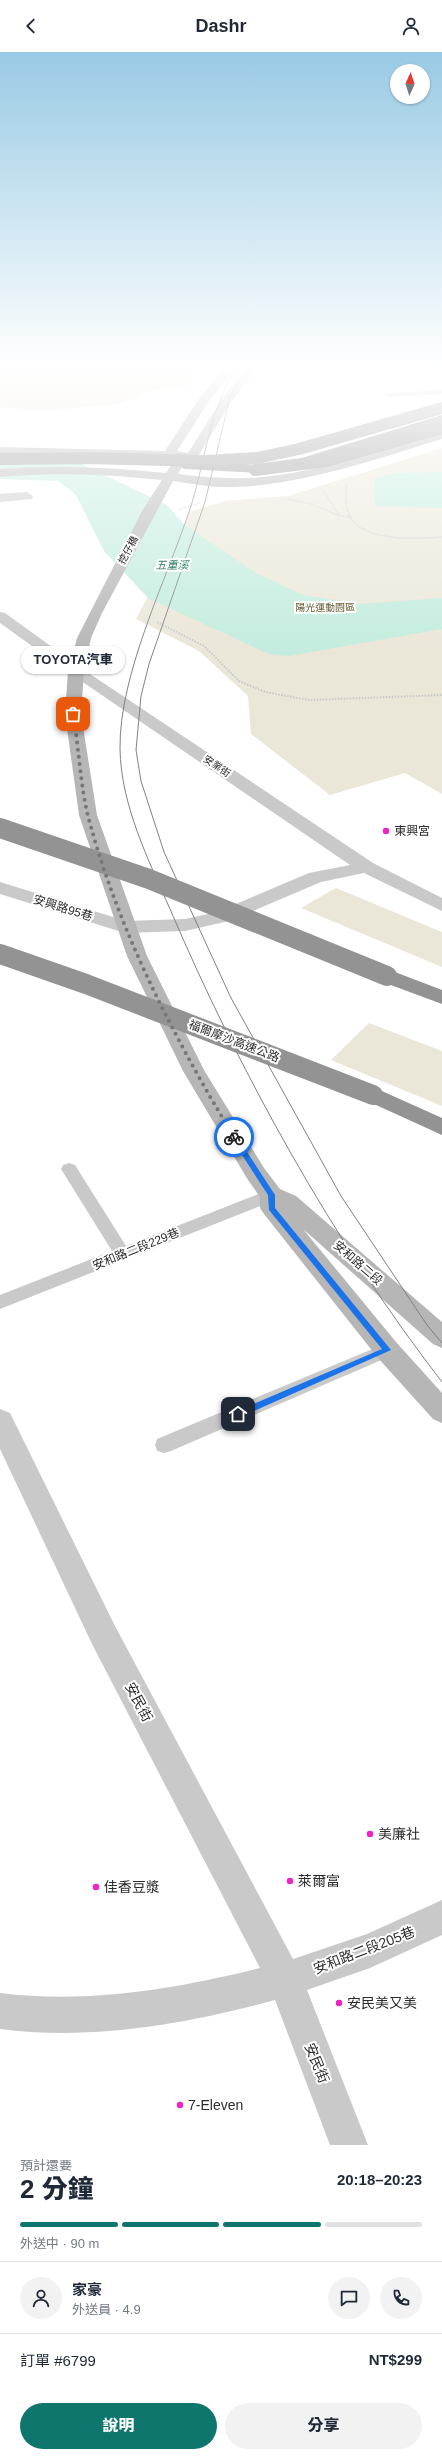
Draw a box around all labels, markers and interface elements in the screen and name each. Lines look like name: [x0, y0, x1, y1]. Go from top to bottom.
icon: back: [20, 15, 42, 37]
icon: person: [400, 15, 422, 37]
text: Dashr: [195, 16, 247, 36]
north arrow: [390, 64, 430, 104]
map controls: [390, 64, 430, 104]
street label: 挖仔橋: [116, 534, 140, 566]
water label: 五重溪: [156, 559, 190, 571]
park label: 陽光運動園區: [295, 602, 355, 613]
callout: TOYOTA汽車: [21, 646, 125, 674]
text: TOYOTA汽車: [34, 652, 112, 667]
pin: [56, 697, 90, 731]
icon: bag: [62, 703, 84, 725]
street label: 安業街: [201, 753, 233, 779]
place label: 東興宮: [394, 824, 430, 838]
marker: 東興宮: [381, 826, 391, 836]
street label: 安興路95巷: [32, 892, 94, 924]
street label: 福爾摩沙高速公路: [187, 1017, 281, 1065]
courier: [214, 1117, 254, 1157]
icon: bike: [223, 1126, 245, 1148]
street label: 安和路二段229巷: [91, 1225, 181, 1273]
street label: 安和路二段: [331, 1238, 385, 1288]
pin: [221, 1397, 255, 1431]
icon: home: [227, 1403, 249, 1425]
street label: 安民街: [122, 1680, 156, 1724]
place label: 美廉社: [378, 1826, 420, 1842]
marker: 美廉社: [365, 1829, 375, 1839]
place label: 萊爾富: [298, 1873, 340, 1889]
marker: 萊爾富: [285, 1876, 295, 1886]
place label: 佳香豆漿: [104, 1879, 160, 1895]
marker: 佳香豆漿: [91, 1882, 101, 1892]
street label: 安和路二段205巷: [311, 1923, 417, 1977]
place label: 安民美又美: [347, 1995, 417, 2011]
marker: 安民美又美: [334, 1998, 344, 2008]
street label: 安民街: [302, 2041, 332, 2085]
place label: 7-Eleven: [188, 2097, 243, 2113]
marker: 7-Eleven: [175, 2100, 185, 2110]
text: 預計還要: [20, 2158, 72, 2173]
text: 20:18–20:23: [337, 2171, 422, 2188]
text: 2 分鐘: [20, 2174, 94, 2204]
text: 外送中 · 90 m: [20, 2236, 99, 2251]
button: person: [20, 2277, 62, 2319]
button: chat: [328, 2277, 370, 2319]
button: phone: [380, 2277, 422, 2319]
text: 家豪: [72, 2281, 102, 2298]
text: 外送員 · 4.9: [72, 2302, 141, 2317]
text: NT$299: [369, 2351, 422, 2368]
text: 訂單 #6799: [20, 2352, 96, 2369]
button: 說明: [20, 2403, 217, 2449]
button: 分享: [225, 2403, 422, 2449]

